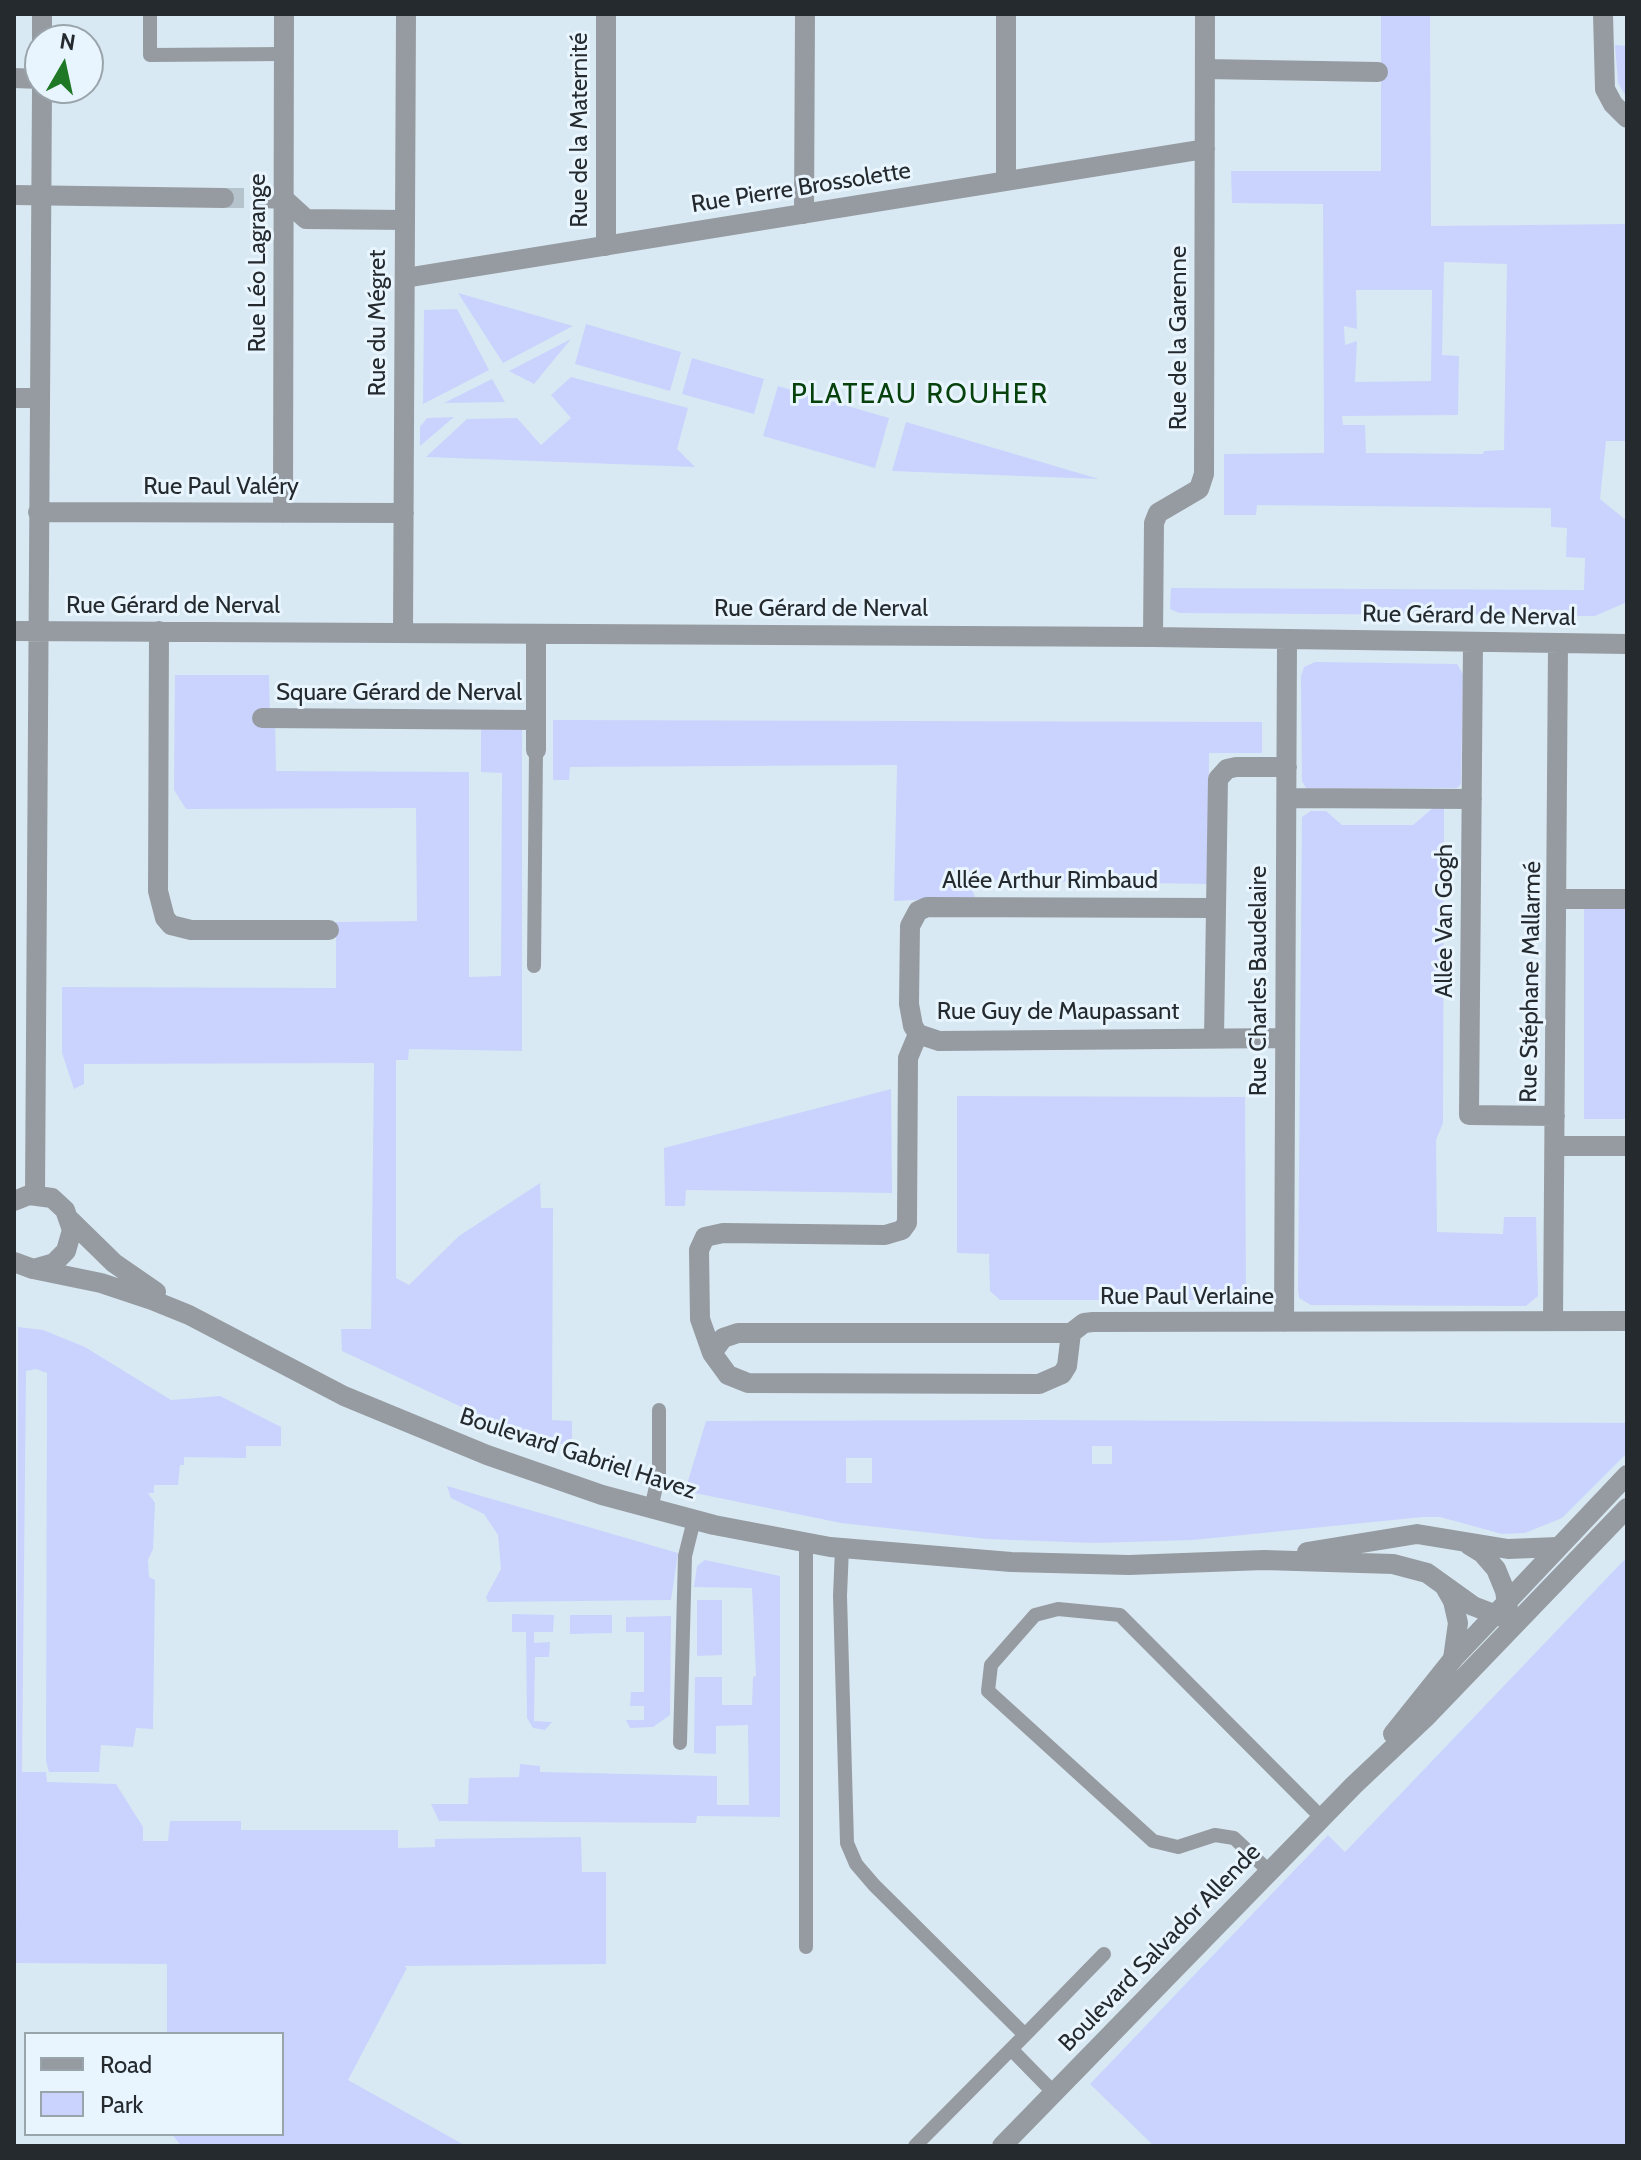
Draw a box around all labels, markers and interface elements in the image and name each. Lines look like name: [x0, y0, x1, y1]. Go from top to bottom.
north arrow: [24, 24, 104, 104]
text: N: [58, 27, 77, 56]
street label: Rue de la Maternité: [566, 32, 594, 228]
street label: Rue Pierre Brossolette: [689, 156, 913, 220]
street label: Rue Léo Lagrange: [244, 173, 272, 353]
street label: Rue de la Garenne: [1165, 246, 1193, 430]
street label: Rue du Mégret: [364, 250, 392, 396]
district label: PLATEAU ROUHER: [791, 378, 1049, 412]
street label: Rue Paul Valéry: [143, 473, 299, 501]
street label: Rue Gérard de Nerval: [66, 592, 280, 620]
street label: Rue Gérard de Nerval: [714, 595, 928, 623]
street label: Rue Gérard de Nerval: [1362, 600, 1576, 632]
street label: Square Gérard de Nerval: [276, 679, 522, 707]
street label: Allée Van Gogh: [1431, 844, 1459, 998]
street label: Rue Stéphane Mallarmé: [1514, 861, 1548, 1103]
street label: Rue Charles Baudelaire: [1245, 866, 1273, 1096]
street label: Allée Arthur Rimbaud: [942, 867, 1158, 895]
street label: Rue Guy de Maupassant: [937, 998, 1179, 1026]
street label: Rue Paul Verlaine: [1100, 1283, 1274, 1311]
street label: Boulevard Gabriel Havez: [456, 1402, 700, 1506]
street label: Boulevard Salvador Allende: [1053, 1838, 1267, 2058]
legend: [24, 2032, 284, 2136]
text: Road: [100, 2050, 152, 2079]
text: Park: [100, 2090, 143, 2119]

